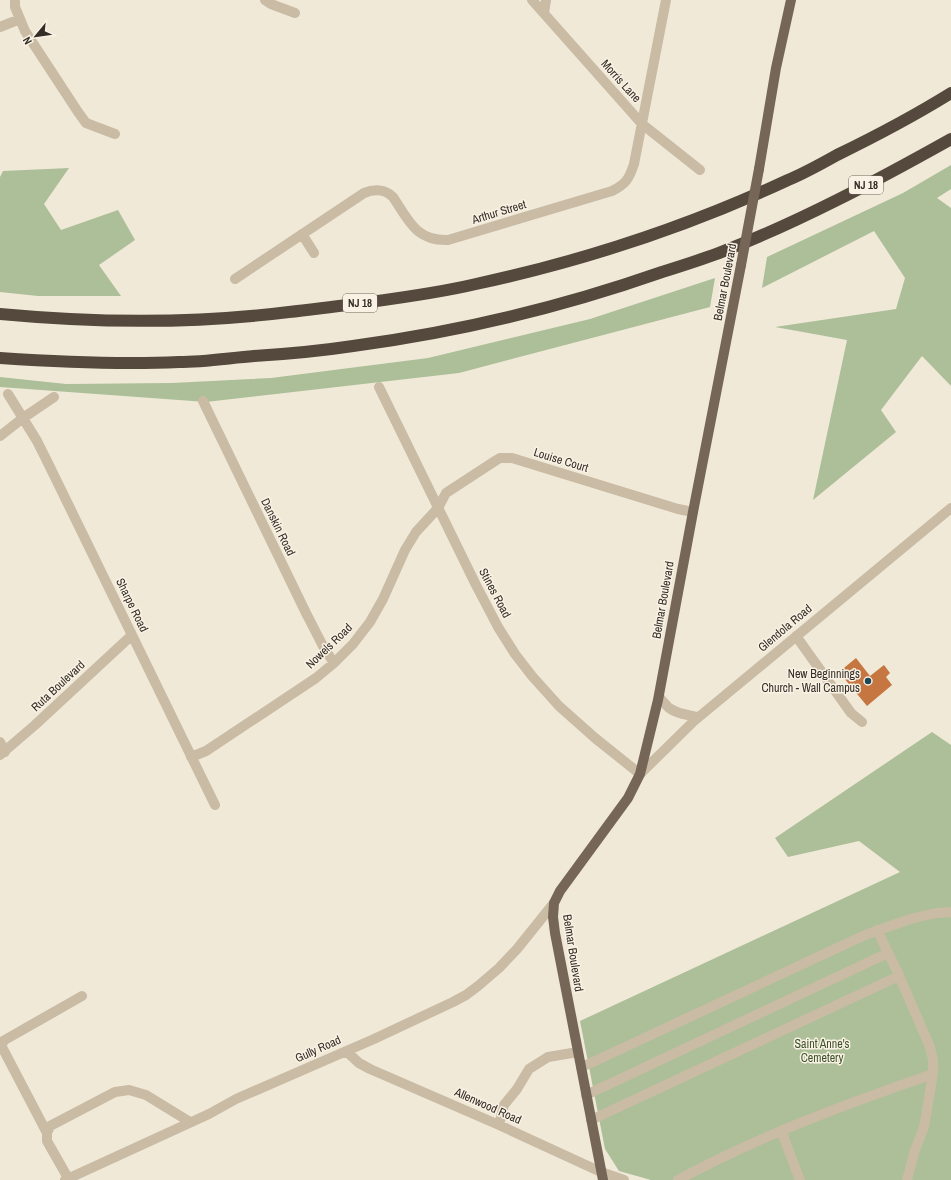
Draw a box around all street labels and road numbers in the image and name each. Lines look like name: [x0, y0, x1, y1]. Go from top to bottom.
street label: Morris Lane: [597, 56, 645, 106]
road number: NJ 18: [849, 176, 883, 194]
street label: Arthur Street: [469, 196, 528, 228]
street label: Belmar Boulevard: [710, 242, 740, 322]
road number: NJ 18: [343, 294, 377, 312]
street label: Louise Court: [532, 444, 591, 476]
street label: Danskin Road: [257, 495, 299, 559]
street label: Belmar Boulevard: [648, 560, 678, 640]
street label: Stines Road: [475, 565, 515, 621]
street label: Sharpe Road: [112, 575, 152, 635]
street label: Glendola Road: [755, 601, 815, 655]
street label: Nowels Road: [302, 620, 356, 672]
street label: Ruta Boulevard: [28, 657, 88, 715]
street label: Belmar Boulevard: [559, 913, 587, 993]
street label: Gully Road: [293, 1032, 343, 1066]
street label: Allenwood Road: [451, 1084, 524, 1128]

